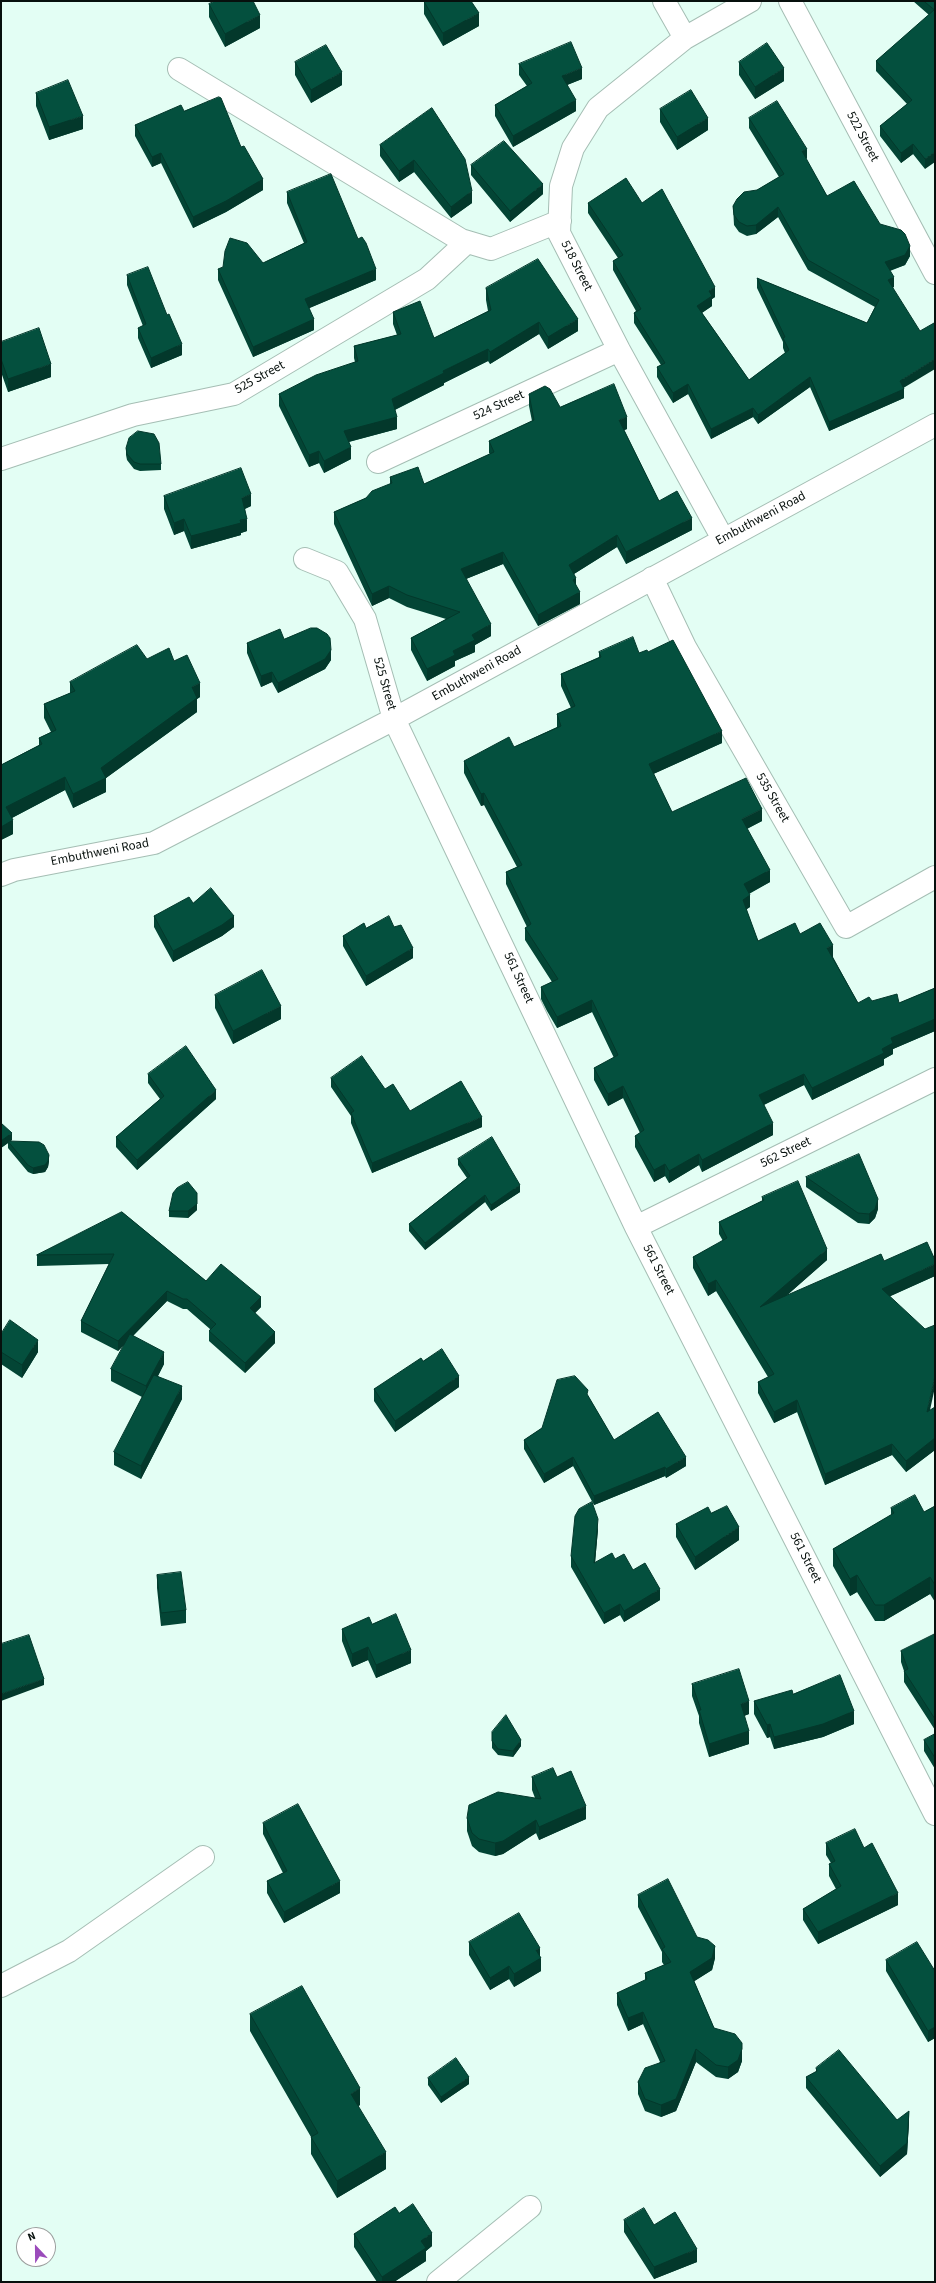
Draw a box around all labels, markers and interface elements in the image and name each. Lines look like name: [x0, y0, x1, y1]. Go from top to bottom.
street label: 522 Street: [842, 109, 882, 165]
street label: 518 Street: [557, 238, 595, 294]
street label: 525 Street: [232, 358, 288, 398]
street label: 524 Street: [471, 387, 527, 425]
street label: Embuthweni Road: [713, 489, 809, 549]
street label: Embuthweni Road: [430, 643, 524, 705]
street label: 525 Street: [369, 656, 399, 712]
street label: 535 Street: [752, 770, 792, 826]
street label: Embuthweni Road: [49, 836, 151, 870]
street label: 561 Street: [499, 950, 537, 1006]
street label: 562 Street: [758, 1134, 814, 1172]
street label: 561 Street: [639, 1242, 677, 1298]
street label: 561 Street: [786, 1530, 824, 1586]
north arrow: [16, 2227, 56, 2267]
text: N: [25, 2228, 38, 2245]

